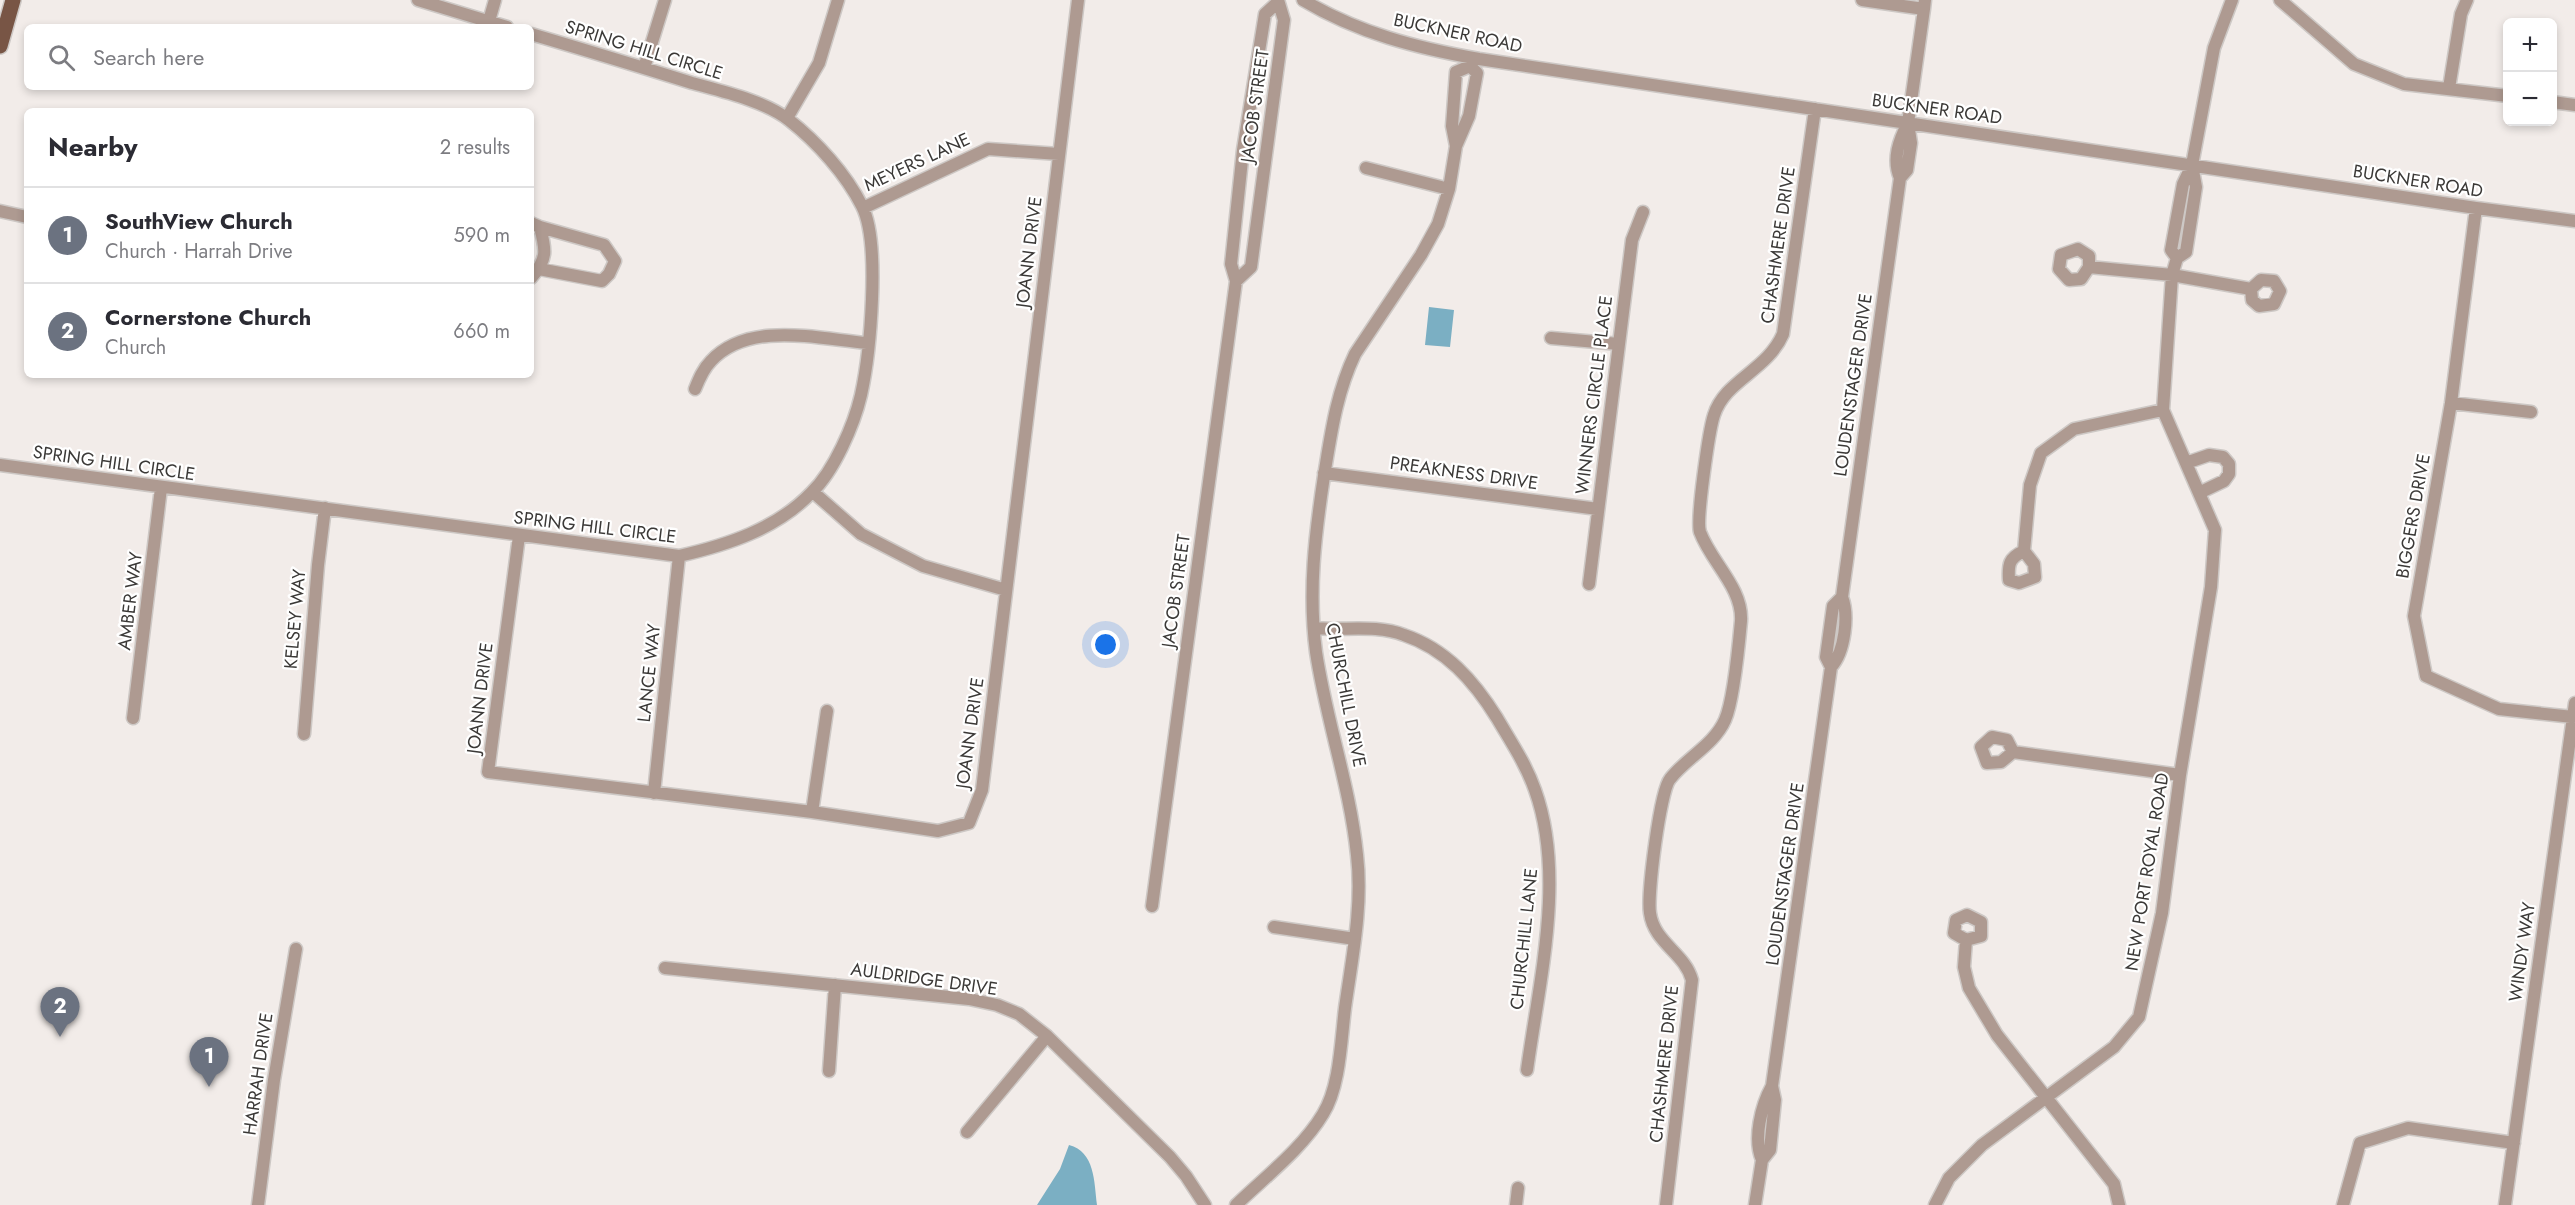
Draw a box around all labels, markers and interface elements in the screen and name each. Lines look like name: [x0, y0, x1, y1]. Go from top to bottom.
street label: BUCKNER ROAD: [1391, 7, 1525, 59]
street label: SPRING HILL CIRCLE: [562, 14, 726, 86]
map controls: [2503, 18, 2557, 126]
button: +: [2503, 18, 2557, 72]
search box: [24, 24, 534, 90]
icon: search: [45, 41, 78, 74]
text: Search here: [93, 41, 204, 73]
street label: JACOB STREET: [1234, 47, 1276, 166]
button: −: [2503, 72, 2557, 126]
street label: BUCKNER ROAD: [1870, 87, 2004, 131]
street label: MEYERS LANE: [860, 126, 974, 198]
text: Nearby: [48, 128, 137, 166]
text: 2 results: [440, 133, 510, 162]
street label: BUCKNER ROAD: [2351, 158, 2485, 204]
street label: CHASHMERE DRIVE: [1754, 165, 1802, 325]
street label: JOANN DRIVE: [1009, 195, 1049, 311]
text: SouthView Church: [105, 205, 293, 237]
text: 1: [62, 221, 73, 250]
text: 590 m: [454, 221, 510, 250]
text: Church · Harrah Drive: [105, 237, 293, 266]
street label: LOUDENSTAGER DRIVE: [1827, 292, 1879, 478]
street label: WINNERS CIRCLE PLACE: [1569, 294, 1619, 496]
text: Cornerstone Church: [105, 301, 311, 333]
text: 2: [61, 317, 74, 346]
text: 660 m: [453, 317, 510, 346]
text: Church: [105, 333, 166, 362]
street label: SPRING HILL CIRCLE: [31, 439, 197, 487]
street label: PREAKNESS DRIVE: [1388, 450, 1540, 496]
street label: BIGGERS DRIVE: [2389, 452, 2437, 580]
street label: SPRING HILL CIRCLE: [512, 504, 678, 550]
street label: JACOB STREET: [1155, 532, 1197, 651]
street label: AMBER WAY: [111, 550, 149, 652]
street label: KELSEY WAY: [278, 567, 312, 670]
street label: CHURCHILL DRIVE: [1319, 621, 1373, 769]
street label: LANCE WAY: [631, 622, 667, 724]
your location: [1091, 630, 1120, 659]
street label: JOANN DRIVE: [460, 641, 500, 757]
street label: JOANN DRIVE: [949, 676, 991, 792]
street label: NEW PORT ROYAL ROAD: [2118, 771, 2176, 973]
street label: LOUDENSTAGER DRIVE: [1759, 781, 1811, 967]
street label: CHURCHILL LANE: [1504, 867, 1544, 1011]
street label: WINDY WAY: [2502, 900, 2542, 1003]
street label: AULDRIDGE DRIVE: [849, 956, 999, 1002]
street label: CHASHMERE DRIVE: [1643, 984, 1685, 1144]
pin: 2: [40, 988, 80, 1037]
street label: HARRAH DRIVE: [237, 1011, 279, 1137]
pin: 1: [190, 1038, 228, 1087]

